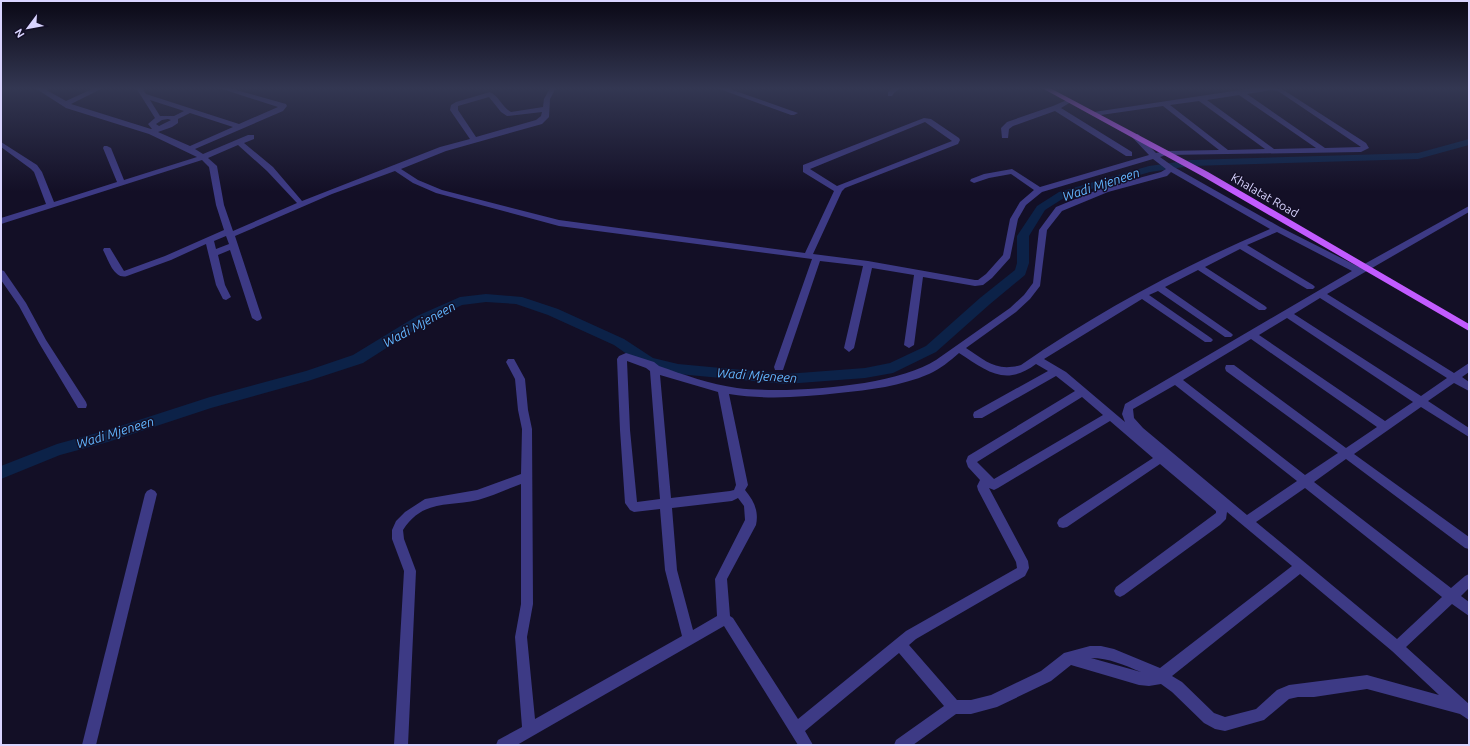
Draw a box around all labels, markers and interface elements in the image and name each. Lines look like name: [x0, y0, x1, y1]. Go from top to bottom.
north arrow: [8, 8, 48, 48]
text: N: [12, 27, 27, 40]
water label: Wadi Mjeneen: [1061, 165, 1141, 203]
street label: Khalatat Road: [1229, 170, 1301, 220]
water label: Wadi Mjeneen: [380, 298, 458, 350]
water label: Wadi Mjeneen: [716, 365, 798, 385]
water label: Wadi Mjeneen: [75, 414, 155, 450]

